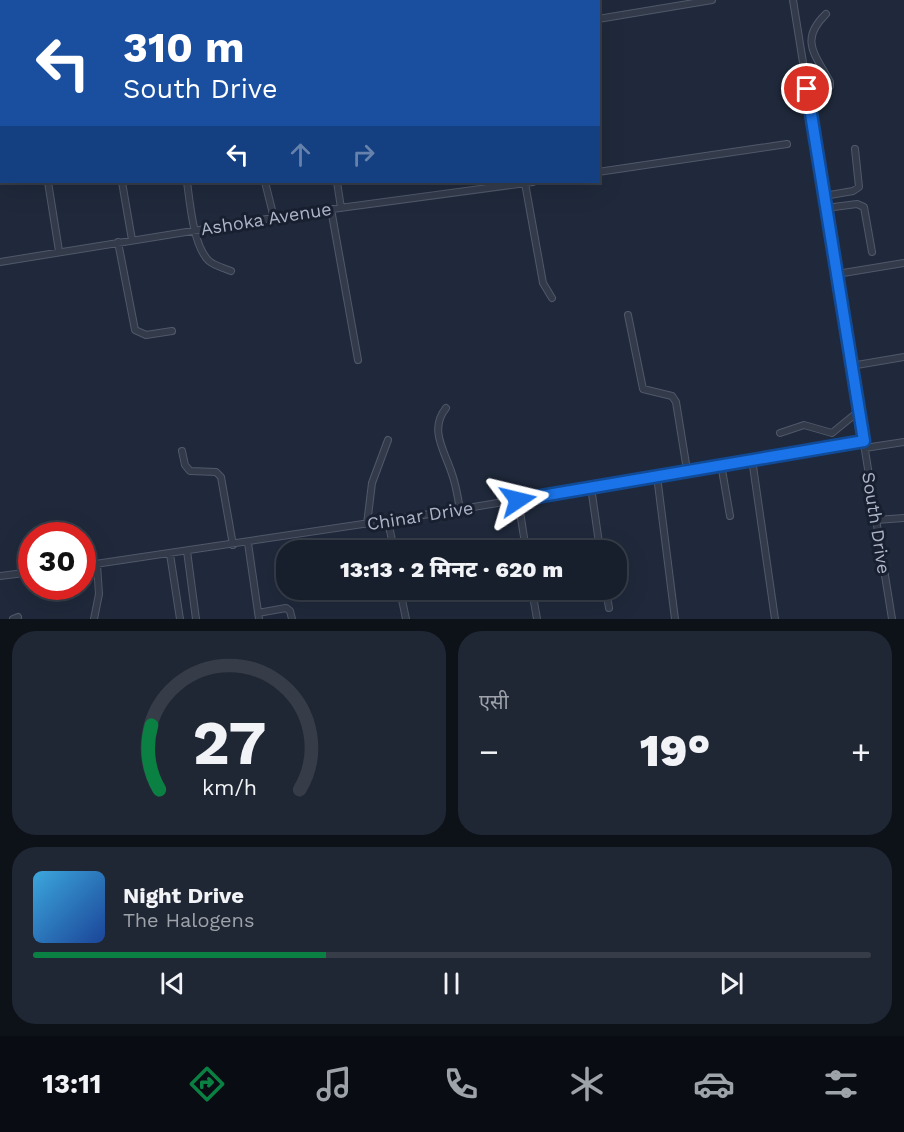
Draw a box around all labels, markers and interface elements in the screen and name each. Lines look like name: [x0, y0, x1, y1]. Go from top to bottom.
text: 310 m: [123, 23, 245, 72]
icon: left: [24, 24, 102, 102]
pin: [781, 63, 832, 114]
icon: arrive: [790, 72, 823, 105]
text: South Drive: [123, 73, 278, 105]
icon: left: [221, 138, 254, 171]
icon: ahead: [284, 138, 317, 171]
icon: right: [347, 138, 380, 171]
street label: Ashoka Avenue: [199, 198, 333, 239]
position arrow: [486, 468, 550, 532]
street label: South Drive: [858, 470, 895, 575]
street label: Chinar Drive: [365, 497, 475, 534]
speed limit sign: 30: [18, 522, 96, 600]
text: 13:13 · 2 मिनट · 620 m: [340, 557, 563, 582]
text: एसी: [479, 690, 509, 714]
text: 27: [192, 706, 266, 779]
text: 19°: [640, 724, 710, 777]
text: −: [479, 732, 499, 771]
text: +: [851, 732, 871, 771]
text: km/h: [201, 775, 257, 800]
text: Night Drive: [123, 883, 244, 908]
text: The Halogens: [123, 908, 255, 932]
icon: previous: [156, 967, 189, 1000]
icon: pause: [435, 967, 468, 1000]
icon: next: [715, 967, 748, 1000]
icon: directions: [186, 1063, 228, 1105]
icon: music: [313, 1063, 355, 1105]
icon: phone: [440, 1063, 482, 1105]
icon: climate: [566, 1063, 608, 1105]
icon: car: [693, 1063, 735, 1105]
icon: filters: [820, 1063, 862, 1105]
text: 13:11: [42, 1068, 101, 1100]

